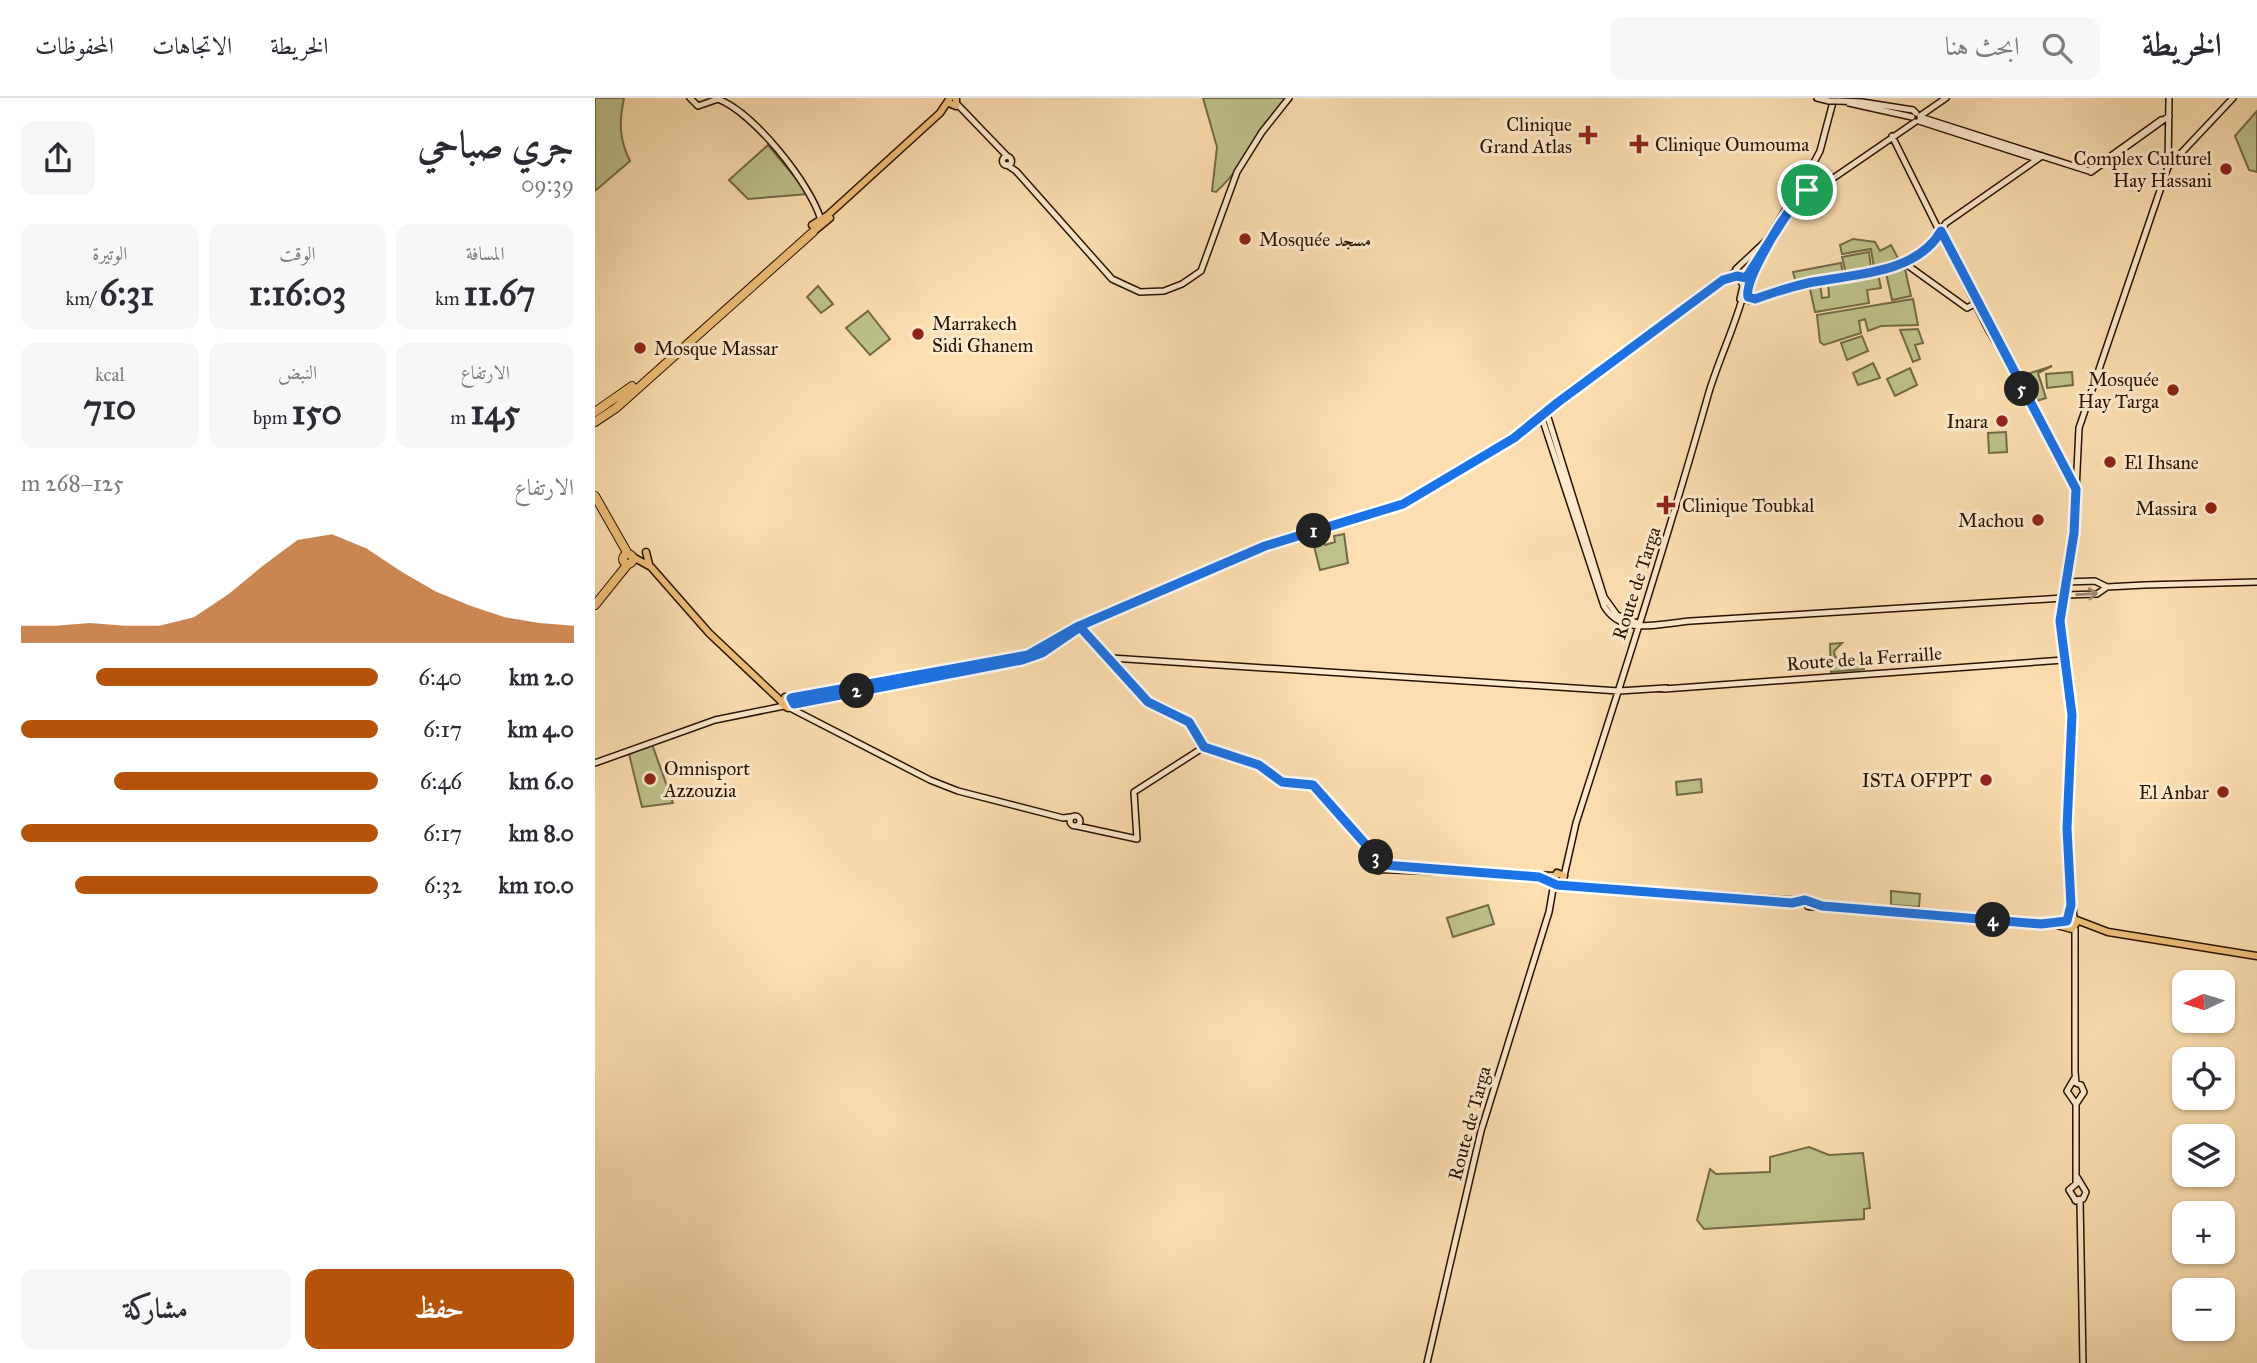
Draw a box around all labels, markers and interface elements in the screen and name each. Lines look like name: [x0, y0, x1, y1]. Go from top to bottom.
search box: [1610, 17, 2100, 80]
text: الخريطة: [2142, 25, 2222, 65]
icon: search: [2038, 29, 2076, 67]
text: ابحث هنا: [1945, 30, 2020, 62]
text: المحفوظات: [35, 31, 114, 61]
text: الاتجاهات: [152, 31, 232, 61]
text: الخريطة: [270, 31, 329, 61]
place label: Clinique Grand Atlas: [1480, 113, 1572, 158]
button: share: [21, 121, 95, 195]
text: جري صباحي: [417, 121, 574, 167]
marker: Clinique Grand Atlas: [1578, 125, 1598, 145]
place label: Clinique Oumouma: [1655, 133, 1810, 157]
marker: Clinique Oumouma: [1629, 134, 1649, 154]
place label: Complex Culturel Hay Hassani: [2074, 147, 2213, 192]
pin: [1777, 160, 1837, 220]
marker: Complex Culturel Hay Hassani: [2218, 161, 2234, 177]
text: 09:39: [521, 170, 574, 198]
icon: arrive: [1788, 171, 1826, 209]
place label: Mosquée مسجد: [1259, 228, 1371, 252]
marker: Mosquée مسجد: [1237, 231, 1253, 247]
text: الوتيرة: [92, 242, 127, 265]
text: الوقت: [279, 242, 316, 265]
text: المسافة: [466, 242, 505, 265]
text: 6:31: [100, 272, 154, 315]
text: 1:16:03: [249, 272, 346, 315]
text: 11.67: [464, 272, 535, 315]
text: /km: [66, 287, 100, 310]
text: km: [435, 287, 464, 310]
place label: Marrakech Sidi Ghanem: [932, 312, 1034, 357]
marker: Marrakech Sidi Ghanem: [910, 326, 926, 342]
place label: Mosque Massar: [654, 337, 779, 361]
marker: Mosque Massar: [632, 340, 648, 356]
text: النبض: [278, 361, 317, 384]
text: الارتفاع: [461, 361, 510, 384]
text: kcal: [95, 363, 125, 386]
place label: Mosquée Hay Targa: [2078, 368, 2160, 414]
pin: 5: [2005, 372, 2039, 406]
text: 5: [2017, 377, 2026, 400]
marker: Mosquée Hay Targa: [2165, 382, 2181, 398]
text: 710: [83, 386, 136, 429]
text: 150: [292, 391, 342, 434]
text: 145: [470, 391, 520, 434]
text: bpm: [253, 406, 292, 429]
text: m: [450, 406, 470, 429]
place label: Inara: [1946, 410, 1989, 433]
marker: Inara: [1994, 413, 2010, 429]
place label: El Ihsane: [2124, 451, 2199, 474]
marker: El Ihsane: [2102, 454, 2118, 470]
text: 125–268 m: [21, 469, 124, 497]
text: الارتفاع: [514, 473, 574, 501]
place label: Clinique Toubkal: [1682, 494, 1815, 518]
marker: Clinique Toubkal: [1656, 495, 1676, 515]
place label: Massira: [2135, 497, 2198, 520]
marker: Massira: [2203, 500, 2219, 516]
place label: Machou: [1958, 509, 2024, 532]
marker: Machou: [2030, 512, 2046, 528]
pin: 1: [1297, 514, 1331, 548]
text: 1: [1310, 519, 1317, 542]
street label: Route de Targa: [1607, 523, 1667, 643]
one-way arrow: [2076, 587, 2098, 600]
street label: Route de la Ferraille: [1785, 642, 1943, 675]
text: 6:40: [418, 663, 462, 691]
text: 2.0 km: [509, 663, 574, 691]
pin: 2: [839, 674, 875, 708]
text: 2: [852, 679, 861, 702]
text: 6:17: [423, 715, 462, 743]
text: 4.0 km: [508, 715, 574, 743]
place label: Omnisport Azzouzia: [663, 757, 750, 802]
text: 6:46: [420, 767, 462, 795]
text: 6.0 km: [509, 767, 574, 795]
place label: ISTA OFPPT: [1862, 769, 1972, 792]
marker: Omnisport Azzouzia: [642, 771, 658, 787]
marker: ISTA OFPPT: [1978, 772, 1994, 788]
place label: El Anbar: [2139, 781, 2210, 804]
marker: El Anbar: [2215, 784, 2231, 800]
text: 6:17: [423, 819, 462, 847]
text: 8.0 km: [509, 819, 574, 847]
pin: 3: [1359, 840, 1393, 874]
text: 3: [1372, 845, 1379, 868]
text: 6:32: [424, 871, 462, 899]
text: 10.0 km: [498, 871, 574, 899]
pin: 4: [1975, 902, 2011, 938]
text: 4: [1987, 908, 1998, 931]
north arrow: [2172, 970, 2235, 1032]
map controls: [2172, 970, 2235, 1341]
button: locate: [2172, 1047, 2235, 1110]
street label: Route de Targa: [1443, 1063, 1497, 1183]
button: layers: [2172, 1124, 2235, 1187]
button: +: [2172, 1201, 2235, 1264]
button: مشاركة: [21, 1269, 291, 1349]
button: حفظ: [305, 1269, 574, 1349]
button: −: [2172, 1278, 2235, 1341]

